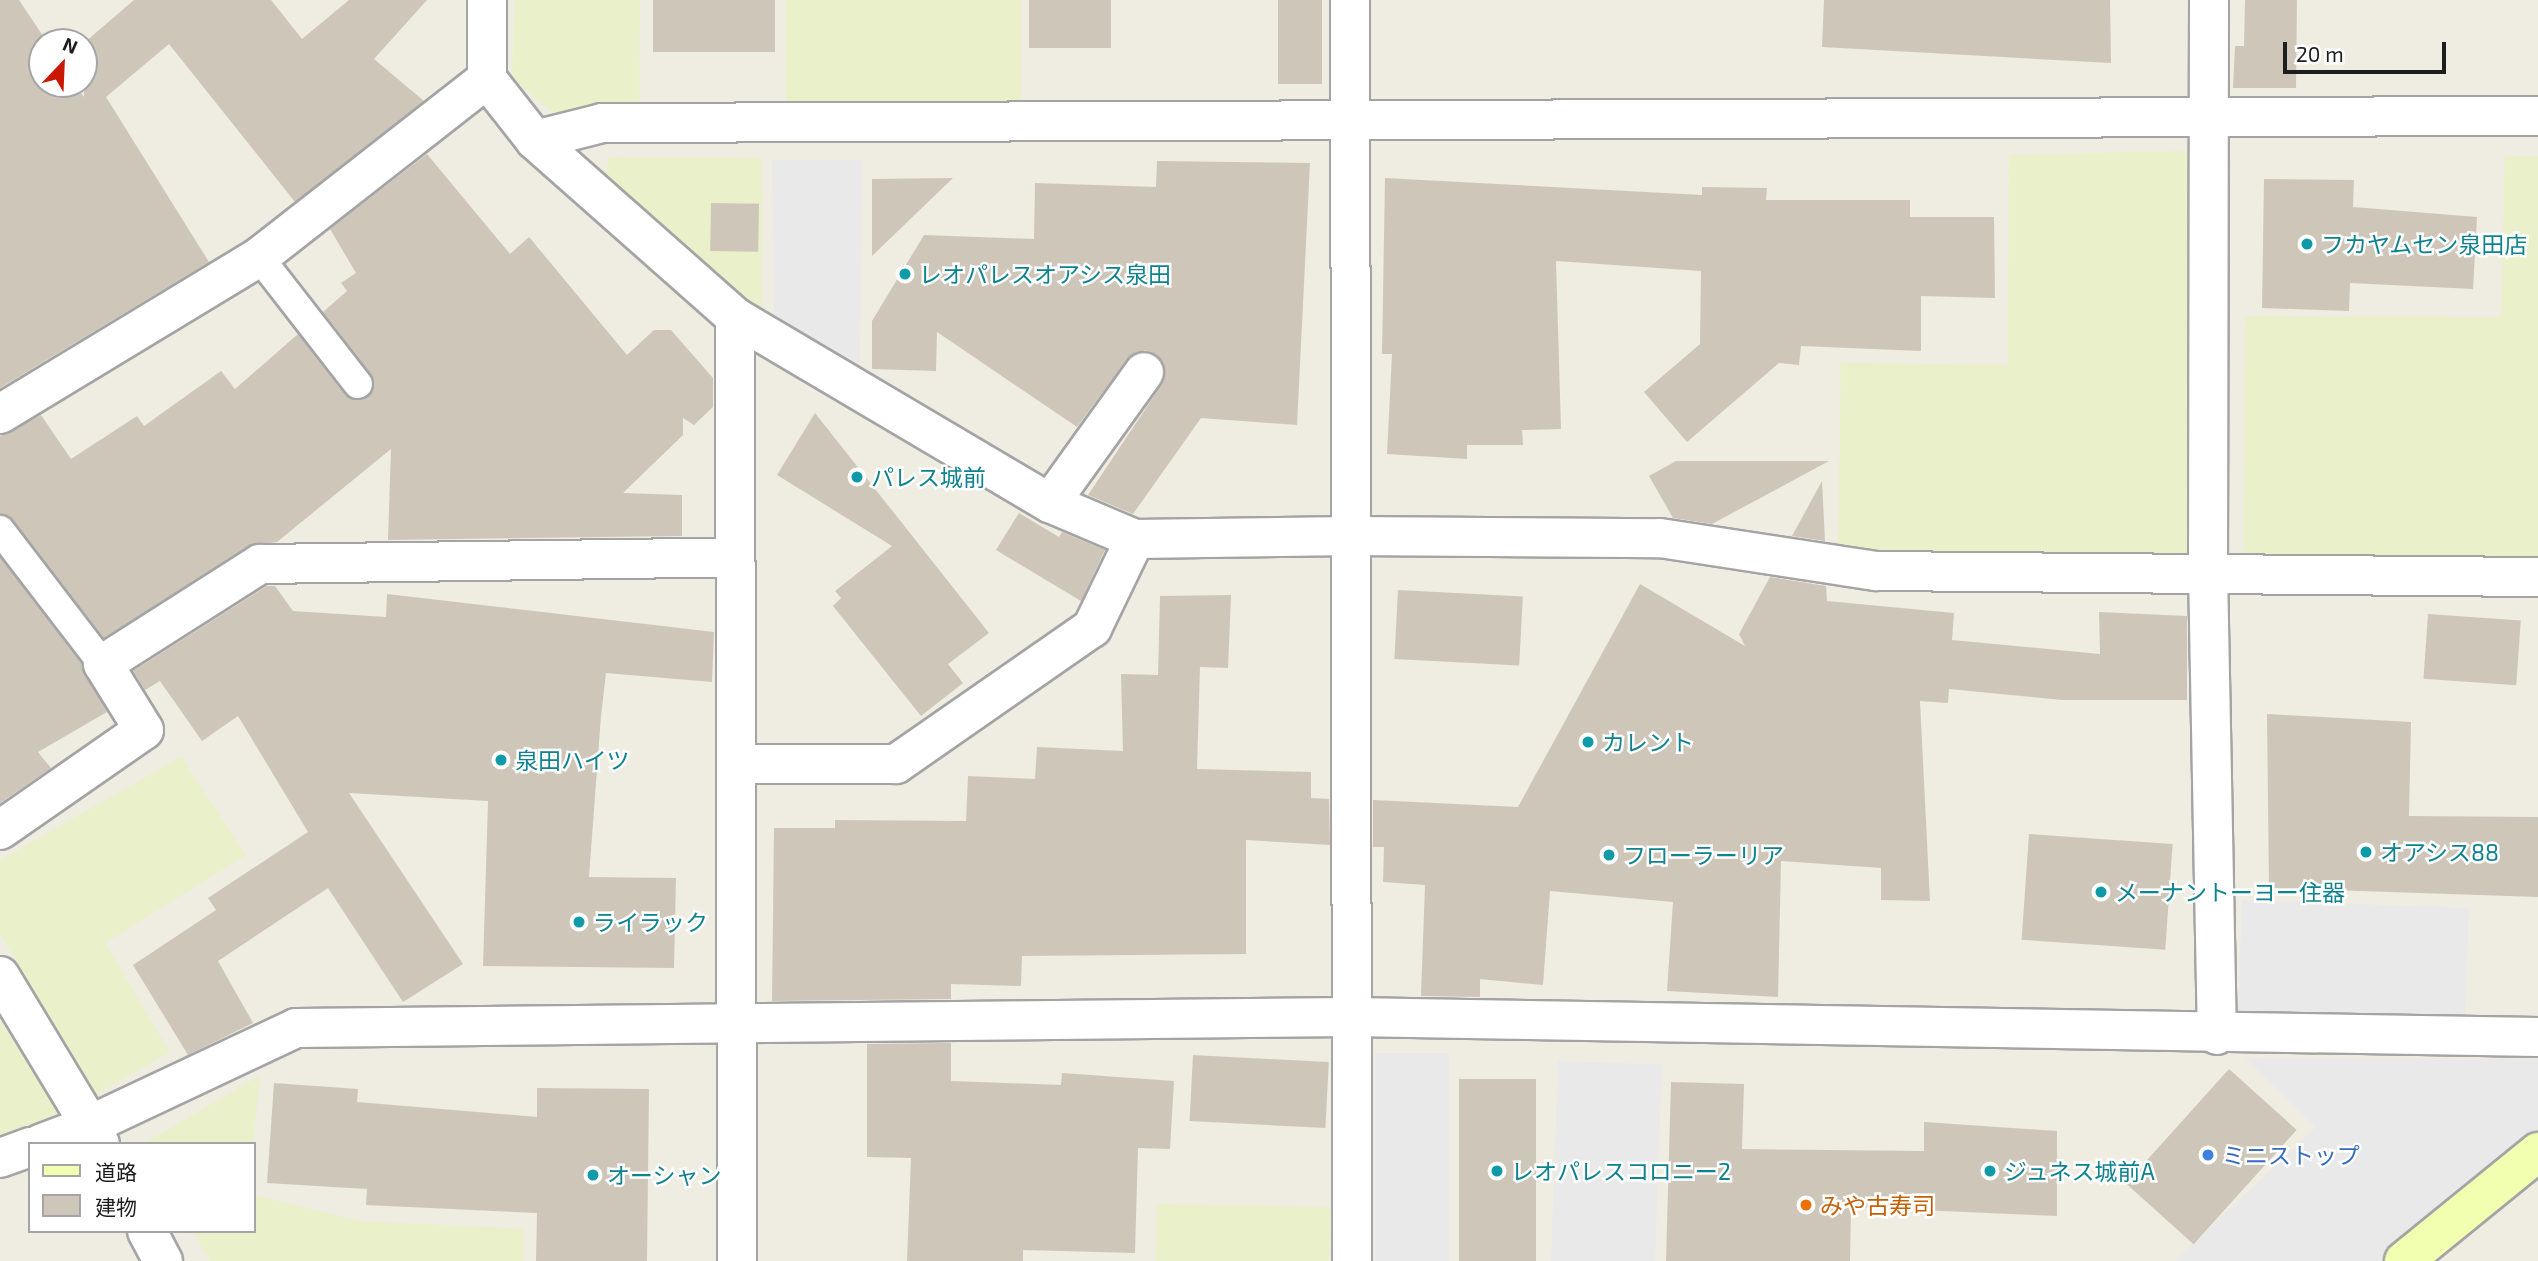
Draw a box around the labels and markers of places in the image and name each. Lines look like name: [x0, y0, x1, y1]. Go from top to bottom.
place label: フカヤムセン泉田店: [2321, 230, 2528, 258]
marker: フカヤムセン泉田店: [2299, 236, 2315, 252]
place label: レオパレスオアシス泉田: [919, 260, 1172, 288]
marker: レオパレスオアシス泉田: [897, 266, 913, 282]
place label: パレス城前: [871, 463, 986, 491]
marker: パレス城前: [849, 469, 865, 485]
place label: カレント: [1602, 728, 1694, 756]
marker: カレント: [1580, 734, 1596, 750]
place label: 泉田ハイツ: [515, 746, 630, 774]
marker: 泉田ハイツ: [493, 752, 509, 768]
place label: オアシス88: [2380, 838, 2500, 866]
place label: フローラーリア: [1623, 841, 1784, 869]
marker: オアシス88: [2358, 844, 2374, 860]
marker: フローラーリア: [1601, 847, 1617, 863]
place label: メーナントーヨー住器: [2115, 878, 2345, 906]
marker: メーナントーヨー住器: [2093, 884, 2109, 900]
place label: ライラック: [593, 908, 708, 936]
marker: ライラック: [571, 914, 587, 930]
place label: ミニストップ: [2222, 1141, 2360, 1169]
marker: ミニストップ: [2200, 1147, 2216, 1163]
place label: レオパレスコロニー2: [1511, 1157, 1731, 1185]
place label: ジュネス城前A: [2004, 1157, 2156, 1185]
place label: オーシャン: [607, 1161, 722, 1189]
marker: レオパレスコロニー2: [1489, 1163, 1505, 1179]
marker: ジュネス城前A: [1982, 1163, 1998, 1179]
marker: オーシャン: [585, 1167, 601, 1183]
place label: みや古寿司: [1820, 1191, 1935, 1219]
marker: みや古寿司: [1798, 1197, 1814, 1213]

